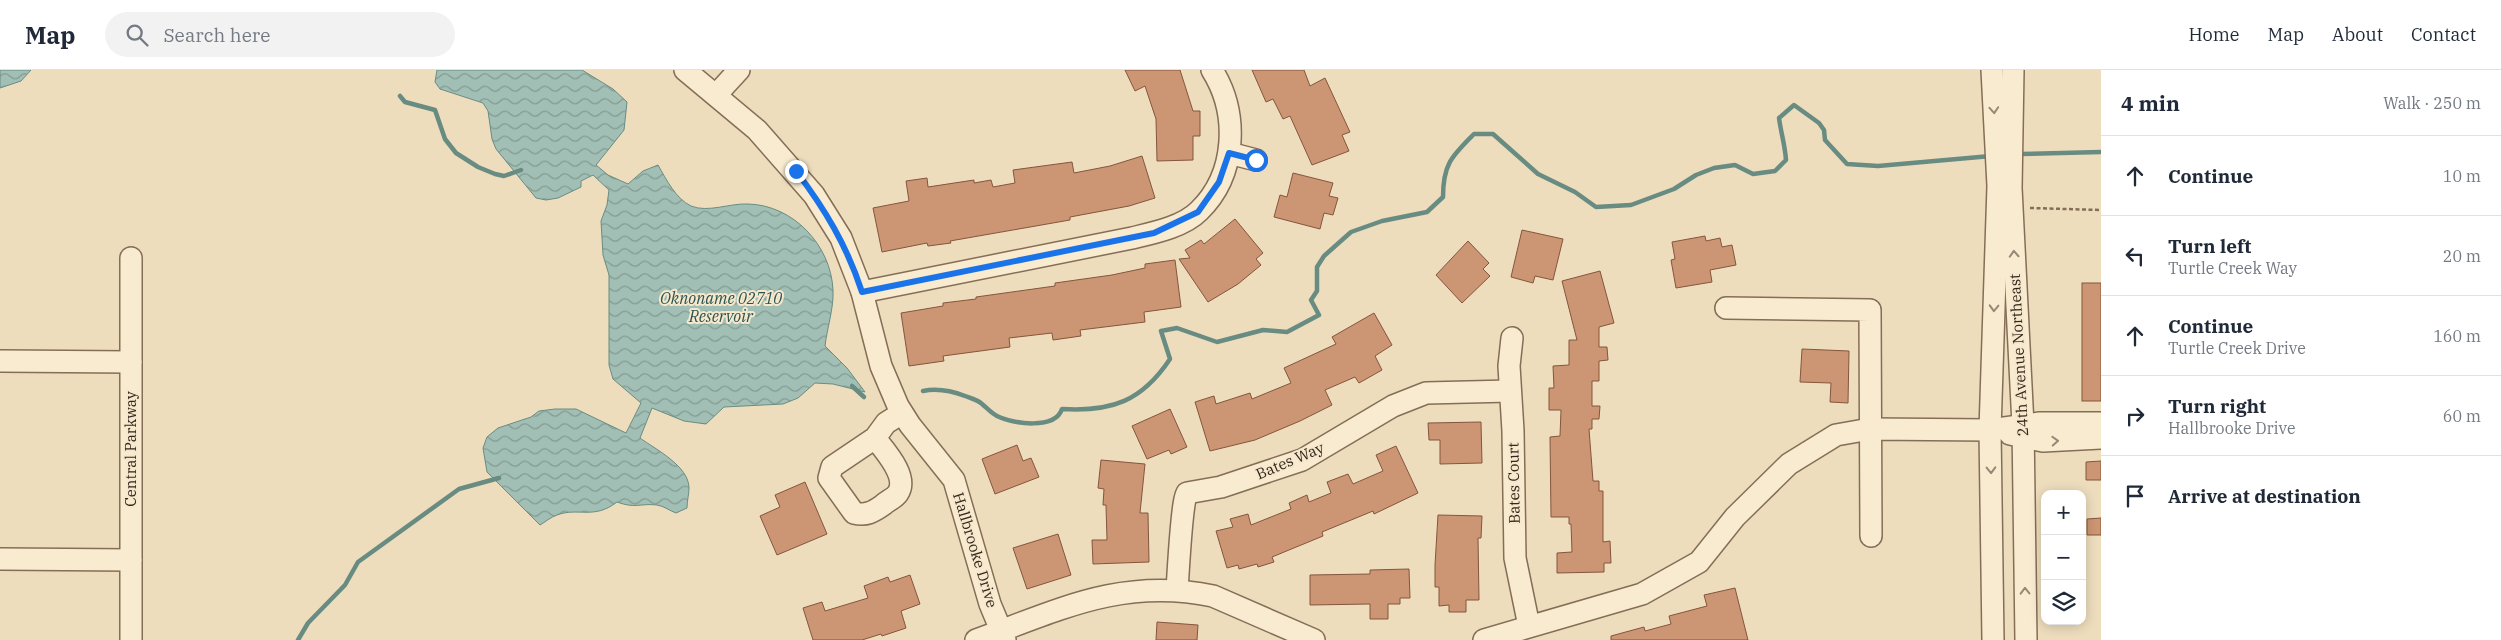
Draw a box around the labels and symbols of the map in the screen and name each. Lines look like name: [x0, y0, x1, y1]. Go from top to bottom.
one-way arrow: [1989, 106, 2000, 114]
route start: [1245, 149, 1268, 172]
route end: [785, 160, 808, 183]
one-way arrow: [2009, 250, 2020, 258]
street label: 24th Avenue Northeast: [2005, 273, 2032, 437]
water label: Oknoname 02710 Reservoir: [660, 288, 782, 326]
one-way arrow: [1989, 304, 1999, 312]
street label: Central Parkway: [121, 391, 140, 507]
one-way arrow: [2051, 435, 2059, 446]
street label: Bates Way: [1253, 438, 1327, 483]
street label: Bates Court: [1503, 442, 1524, 524]
one-way arrow: [1986, 467, 1996, 475]
street label: Hallbrooke Drive: [949, 490, 1002, 610]
one-way arrow: [2020, 587, 2030, 595]

